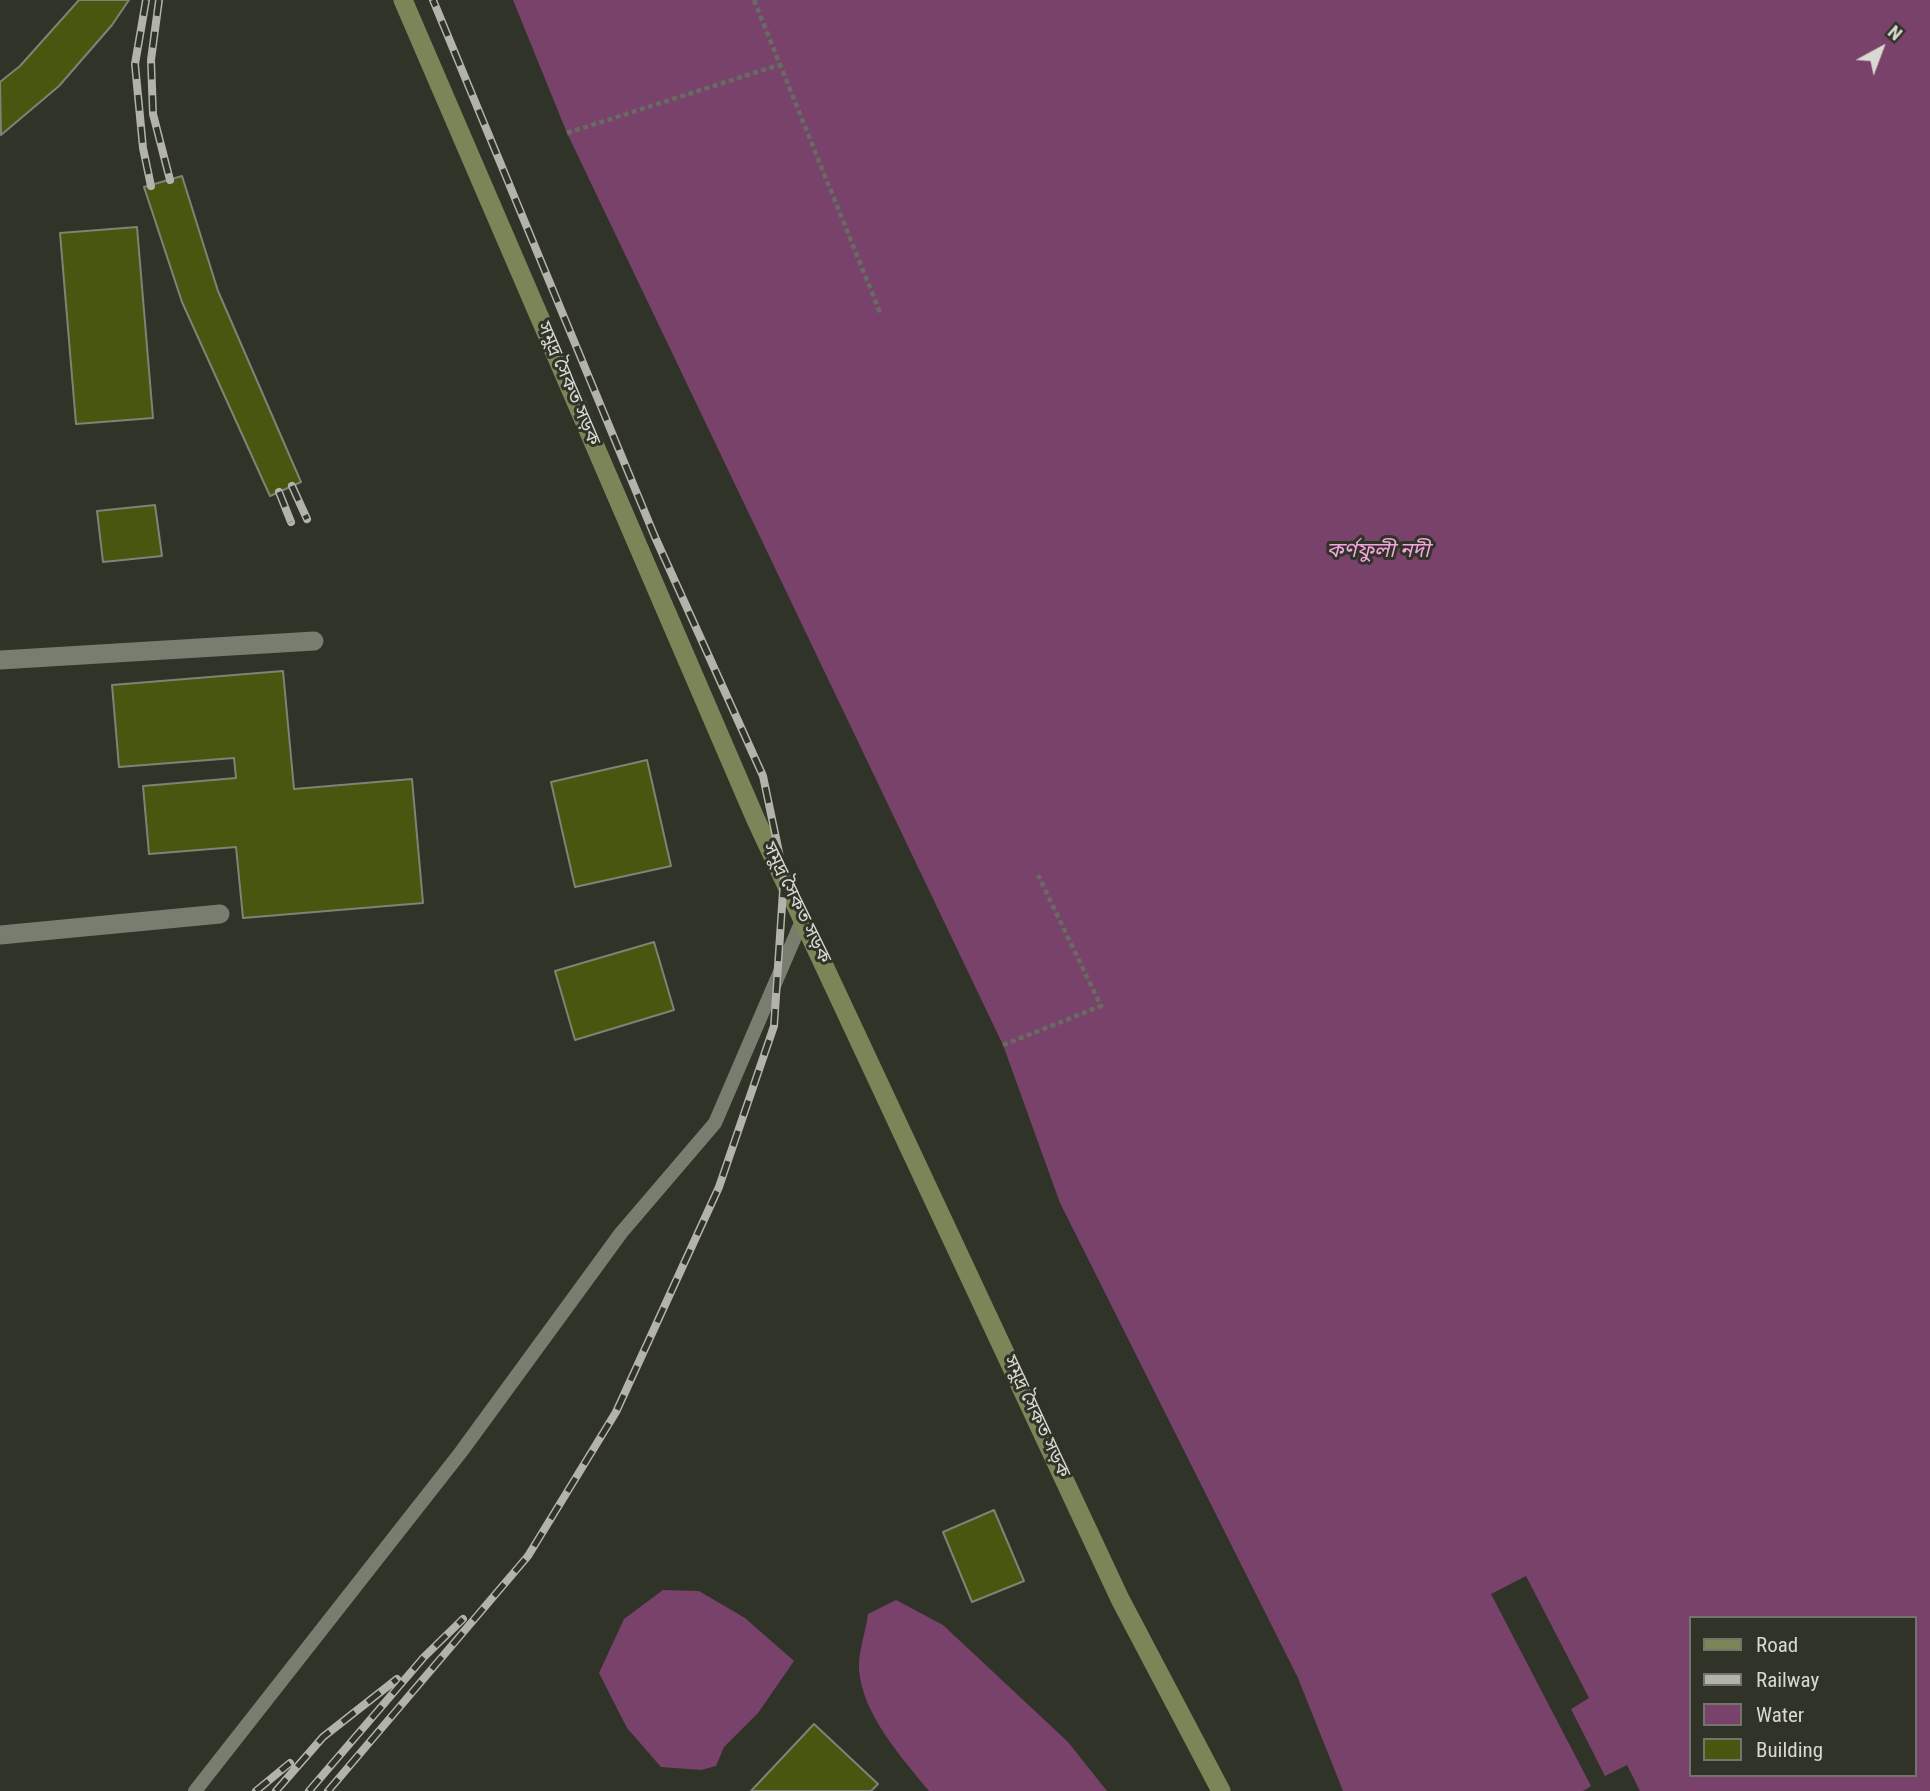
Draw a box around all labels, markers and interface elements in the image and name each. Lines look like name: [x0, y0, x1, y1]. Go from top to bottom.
north arrow: [1846, 14, 1916, 84]
text: N: [1883, 20, 1907, 45]
street label: সমুদ্র সৈকত সড়ক: [532, 319, 604, 449]
water label: কর্ণফুলী নদী: [1326, 539, 1430, 565]
street label: সমুদ্র সৈকত সড়ক: [757, 839, 835, 967]
street label: সমুদ্র সৈকত সড়ক: [998, 1352, 1074, 1482]
legend: [1688, 1616, 1916, 1777]
text: Road: [1756, 1633, 1798, 1657]
text: Railway: [1756, 1668, 1819, 1692]
text: Water: [1756, 1703, 1804, 1727]
text: Building: [1756, 1738, 1823, 1762]

